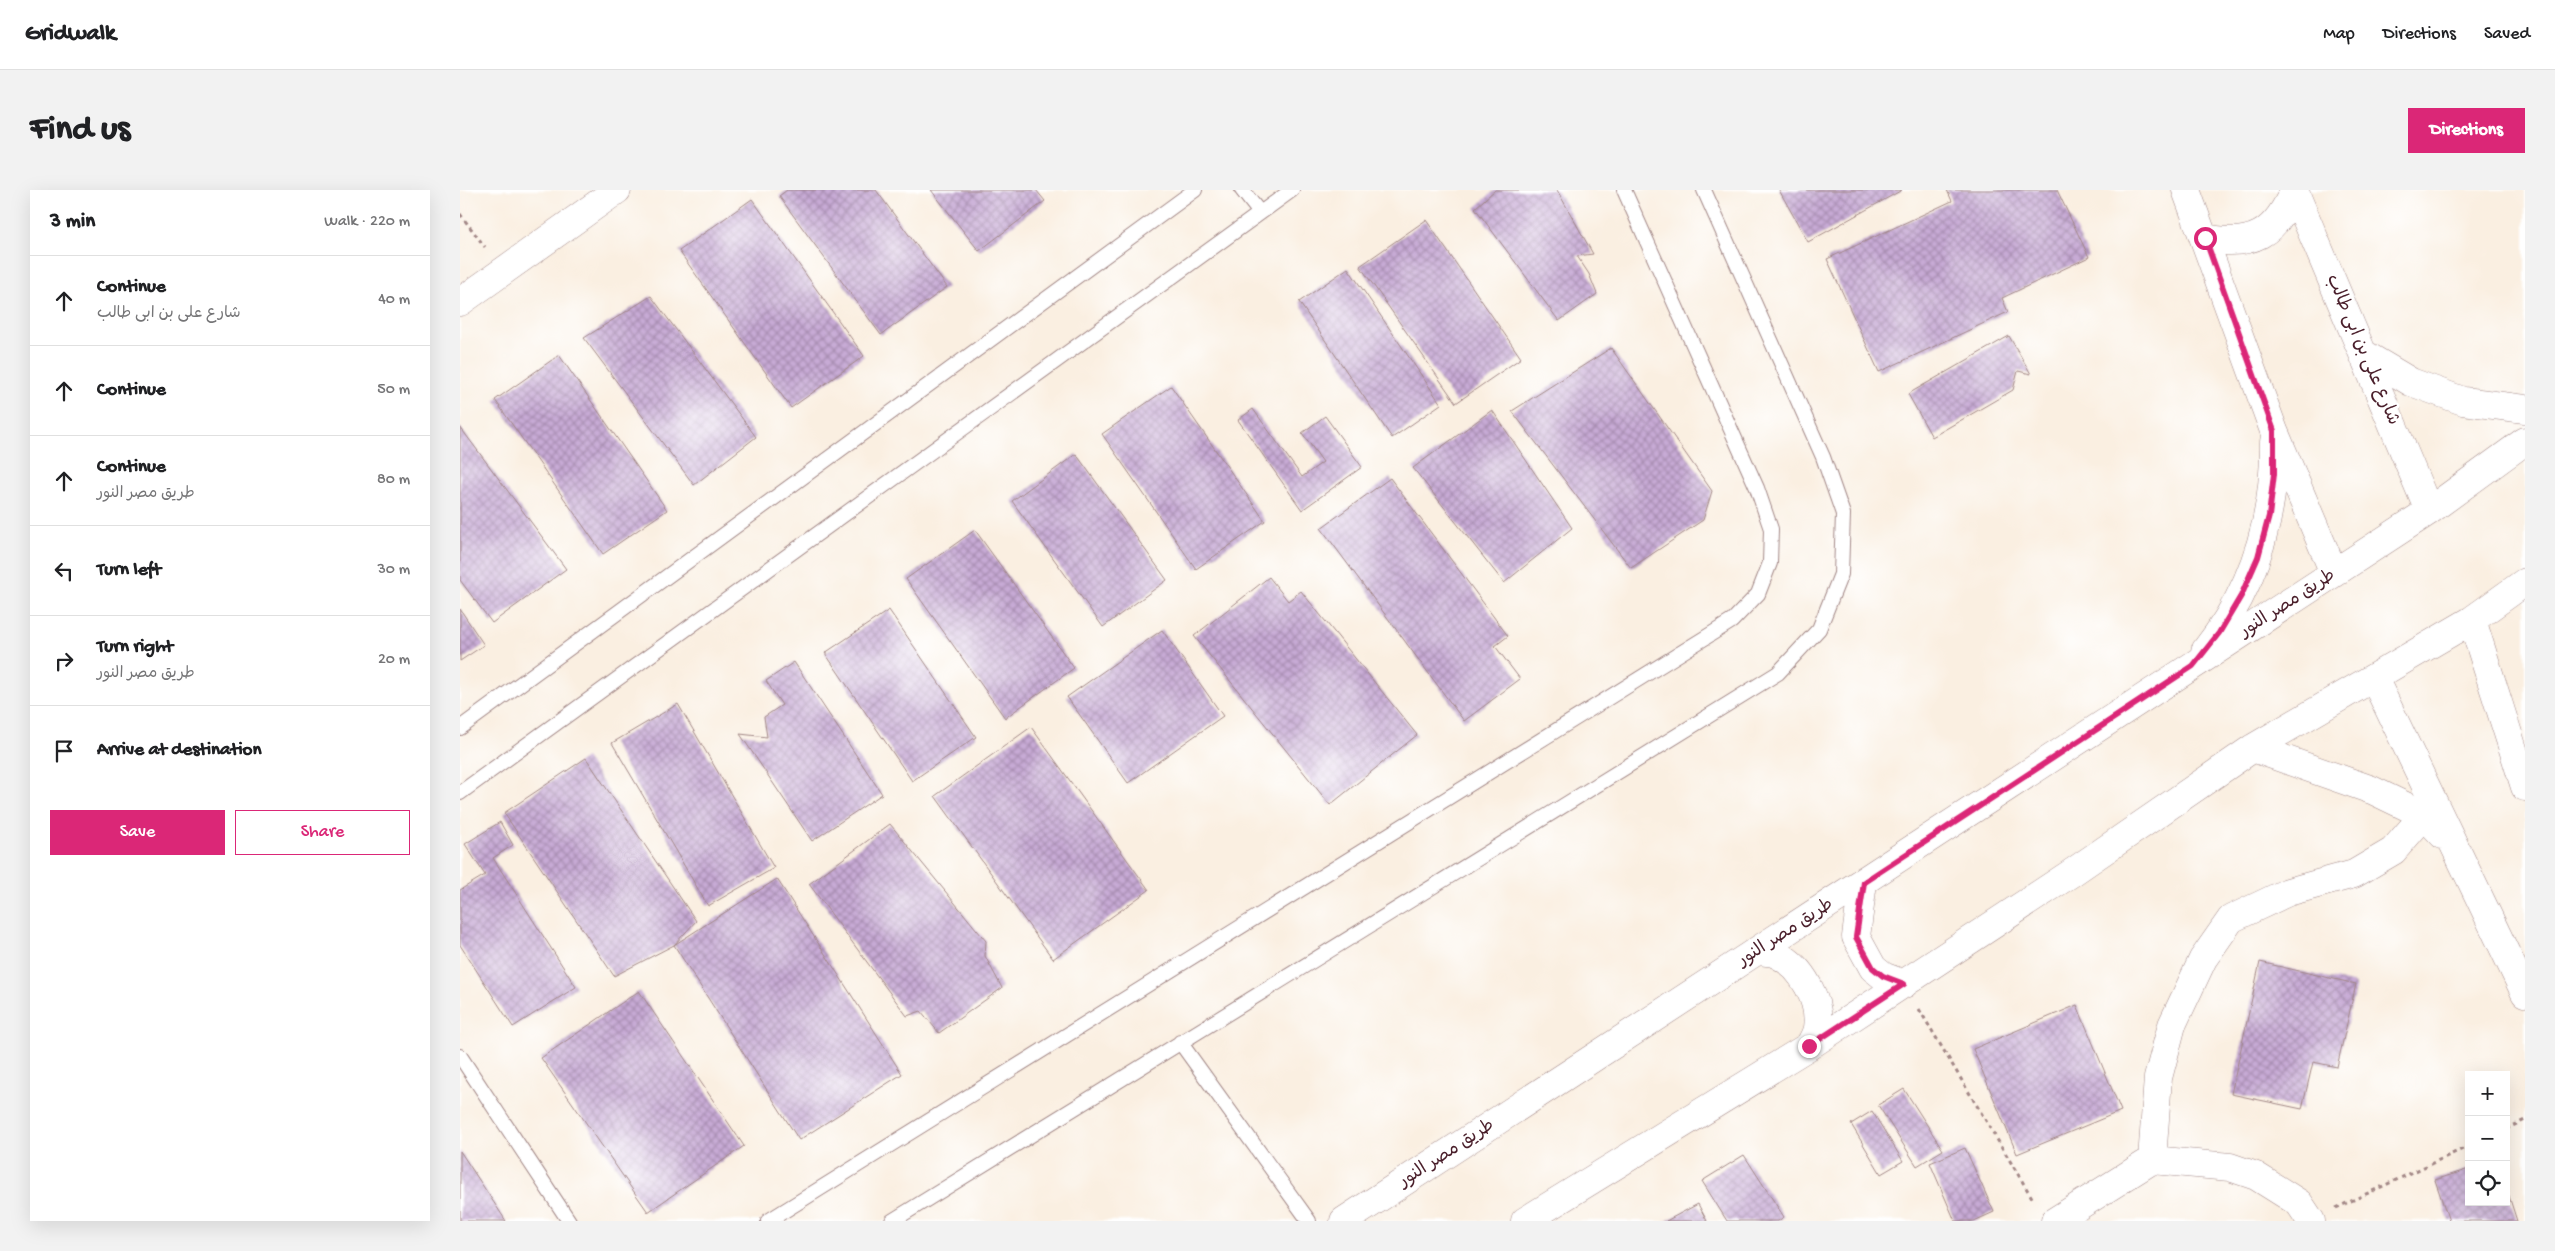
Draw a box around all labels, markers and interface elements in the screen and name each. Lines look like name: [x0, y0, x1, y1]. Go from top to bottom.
text: Gridwalk: [25, 20, 116, 49]
text: Map: [2323, 24, 2355, 45]
text: Directions: [2383, 24, 2456, 45]
text: Saved: [2484, 24, 2530, 45]
button: Directions: [2408, 108, 2525, 153]
text: Find us: [30, 110, 130, 151]
text: 3 min: [50, 210, 95, 235]
text: Walk · 220 m: [324, 213, 410, 232]
route start: [2194, 227, 2217, 250]
street label: شارع على بن ابى طالب: [2321, 271, 2403, 429]
text: Continue: [97, 276, 166, 299]
icon: ahead: [50, 287, 78, 315]
text: 40 m: [378, 291, 410, 310]
text: شارع على بن ابى طالب: [97, 305, 241, 324]
icon: ahead: [50, 377, 78, 405]
text: Continue: [97, 379, 166, 402]
text: 50 m: [377, 381, 410, 400]
text: Continue: [97, 456, 166, 479]
icon: ahead: [50, 467, 78, 495]
text: 80 m: [377, 471, 410, 490]
text: طريق مصر النور: [97, 485, 195, 504]
icon: left: [50, 557, 78, 585]
text: Turn left: [97, 559, 161, 582]
text: 30 m: [377, 561, 410, 580]
street label: طريق مصر النور: [2235, 565, 2340, 644]
text: Turn right: [97, 636, 173, 659]
icon: right: [50, 647, 78, 675]
text: 20 m: [378, 651, 410, 670]
text: طريق مصر النور: [97, 665, 195, 684]
icon: arrive: [50, 737, 78, 765]
text: Arrive at destination: [97, 739, 261, 762]
button: Save: [50, 810, 225, 855]
button: Share: [235, 810, 410, 855]
street label: طريق مصر النور: [1733, 894, 1838, 973]
route end: [1798, 1035, 1821, 1058]
map controls: [2465, 1071, 2510, 1206]
button: +: [2465, 1071, 2510, 1116]
street label: طريق مصر النور: [1394, 1115, 1499, 1194]
button: −: [2465, 1116, 2510, 1161]
button: locate: [2465, 1161, 2510, 1206]

